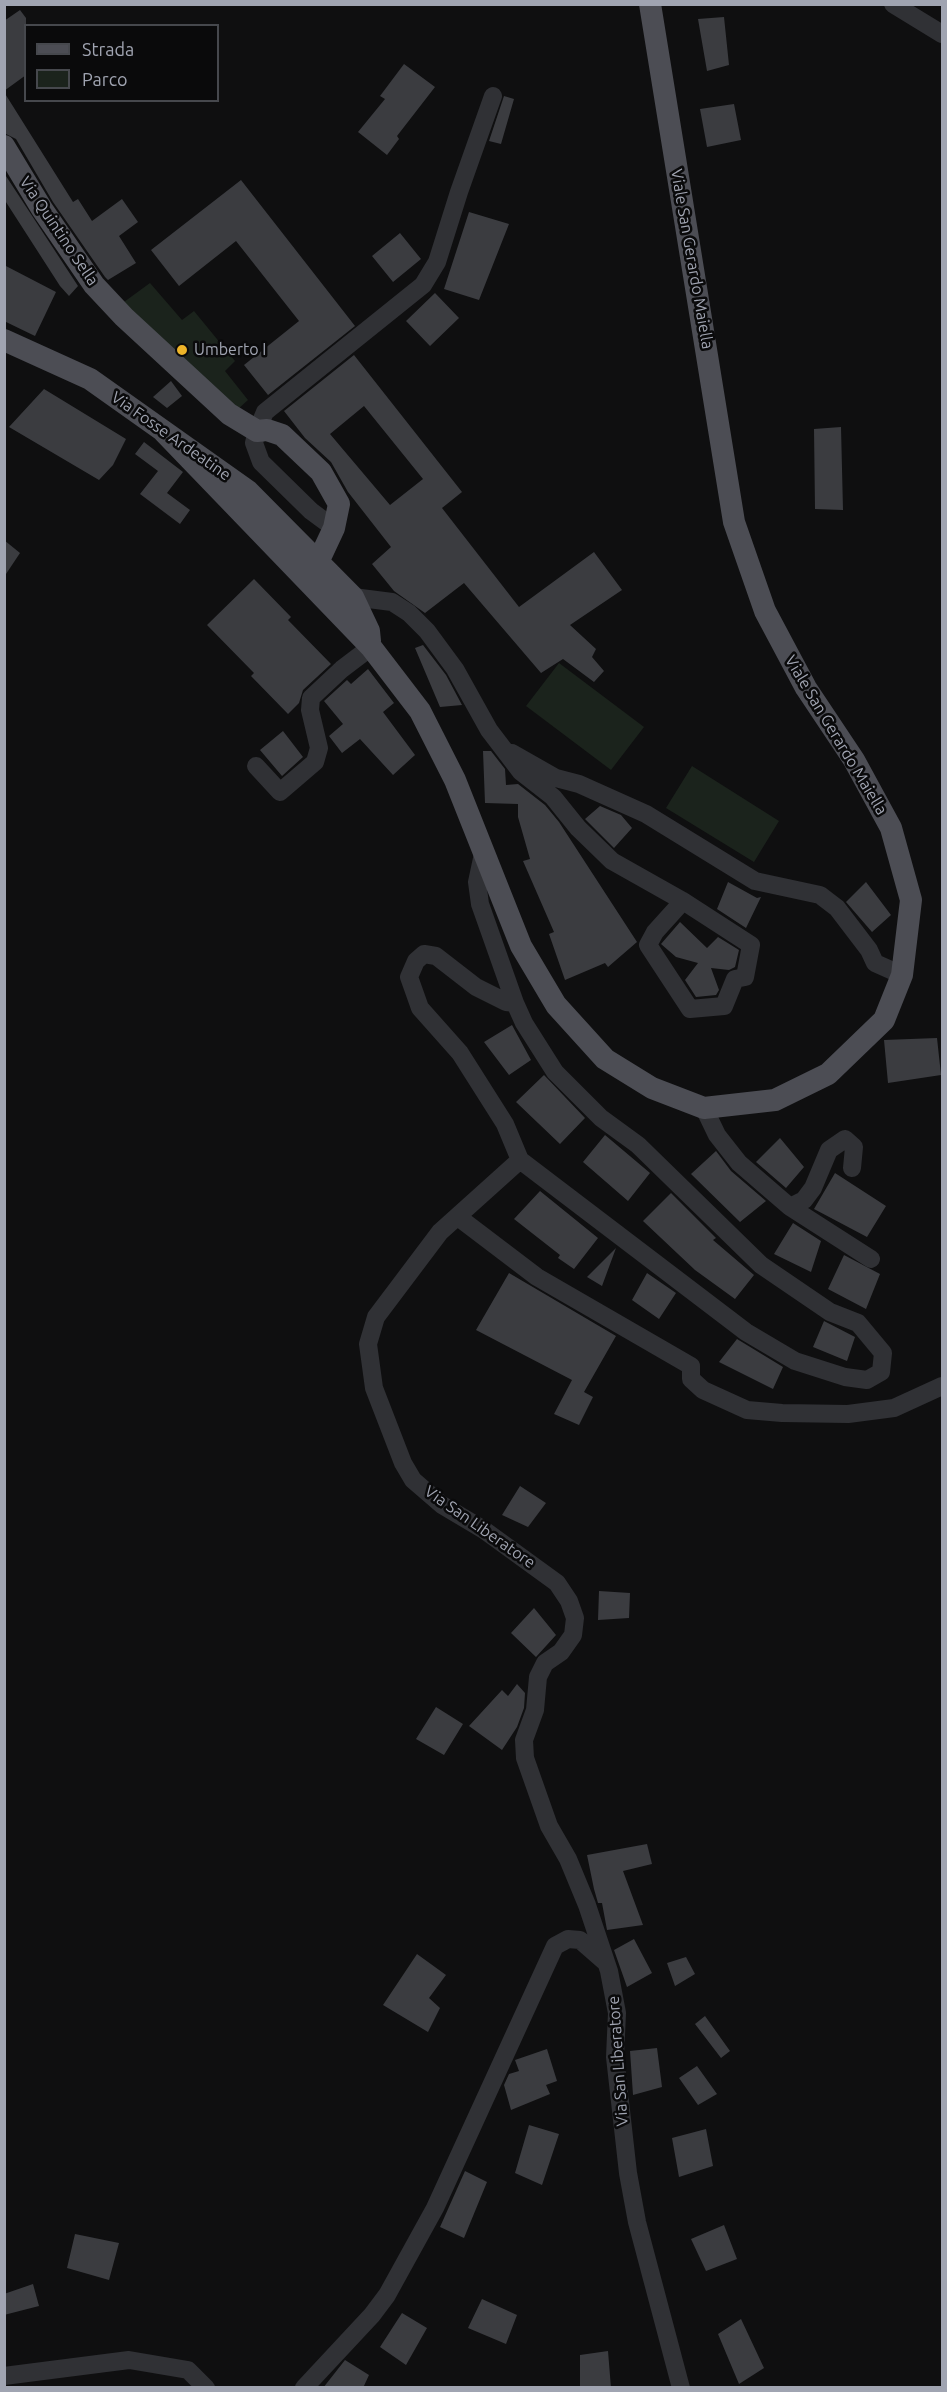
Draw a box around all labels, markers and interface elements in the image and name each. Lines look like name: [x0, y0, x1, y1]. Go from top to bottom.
legend: [24, 24, 219, 102]
text: Strada: [82, 39, 134, 59]
text: Parco: [82, 69, 128, 89]
street label: Viale San Gerardo Maiella: [667, 167, 717, 351]
street label: Via Quintino Sella: [15, 173, 103, 289]
place label: Umberto I: [194, 340, 266, 360]
marker: Umberto I: [175, 343, 189, 357]
street label: Via Fosse Ardeatine: [107, 388, 235, 484]
street label: Viale San Gerardo Maiella: [781, 652, 891, 818]
street label: Via San Liberatore: [421, 1482, 539, 1572]
street label: Via San Liberatore: [604, 1995, 632, 2127]

